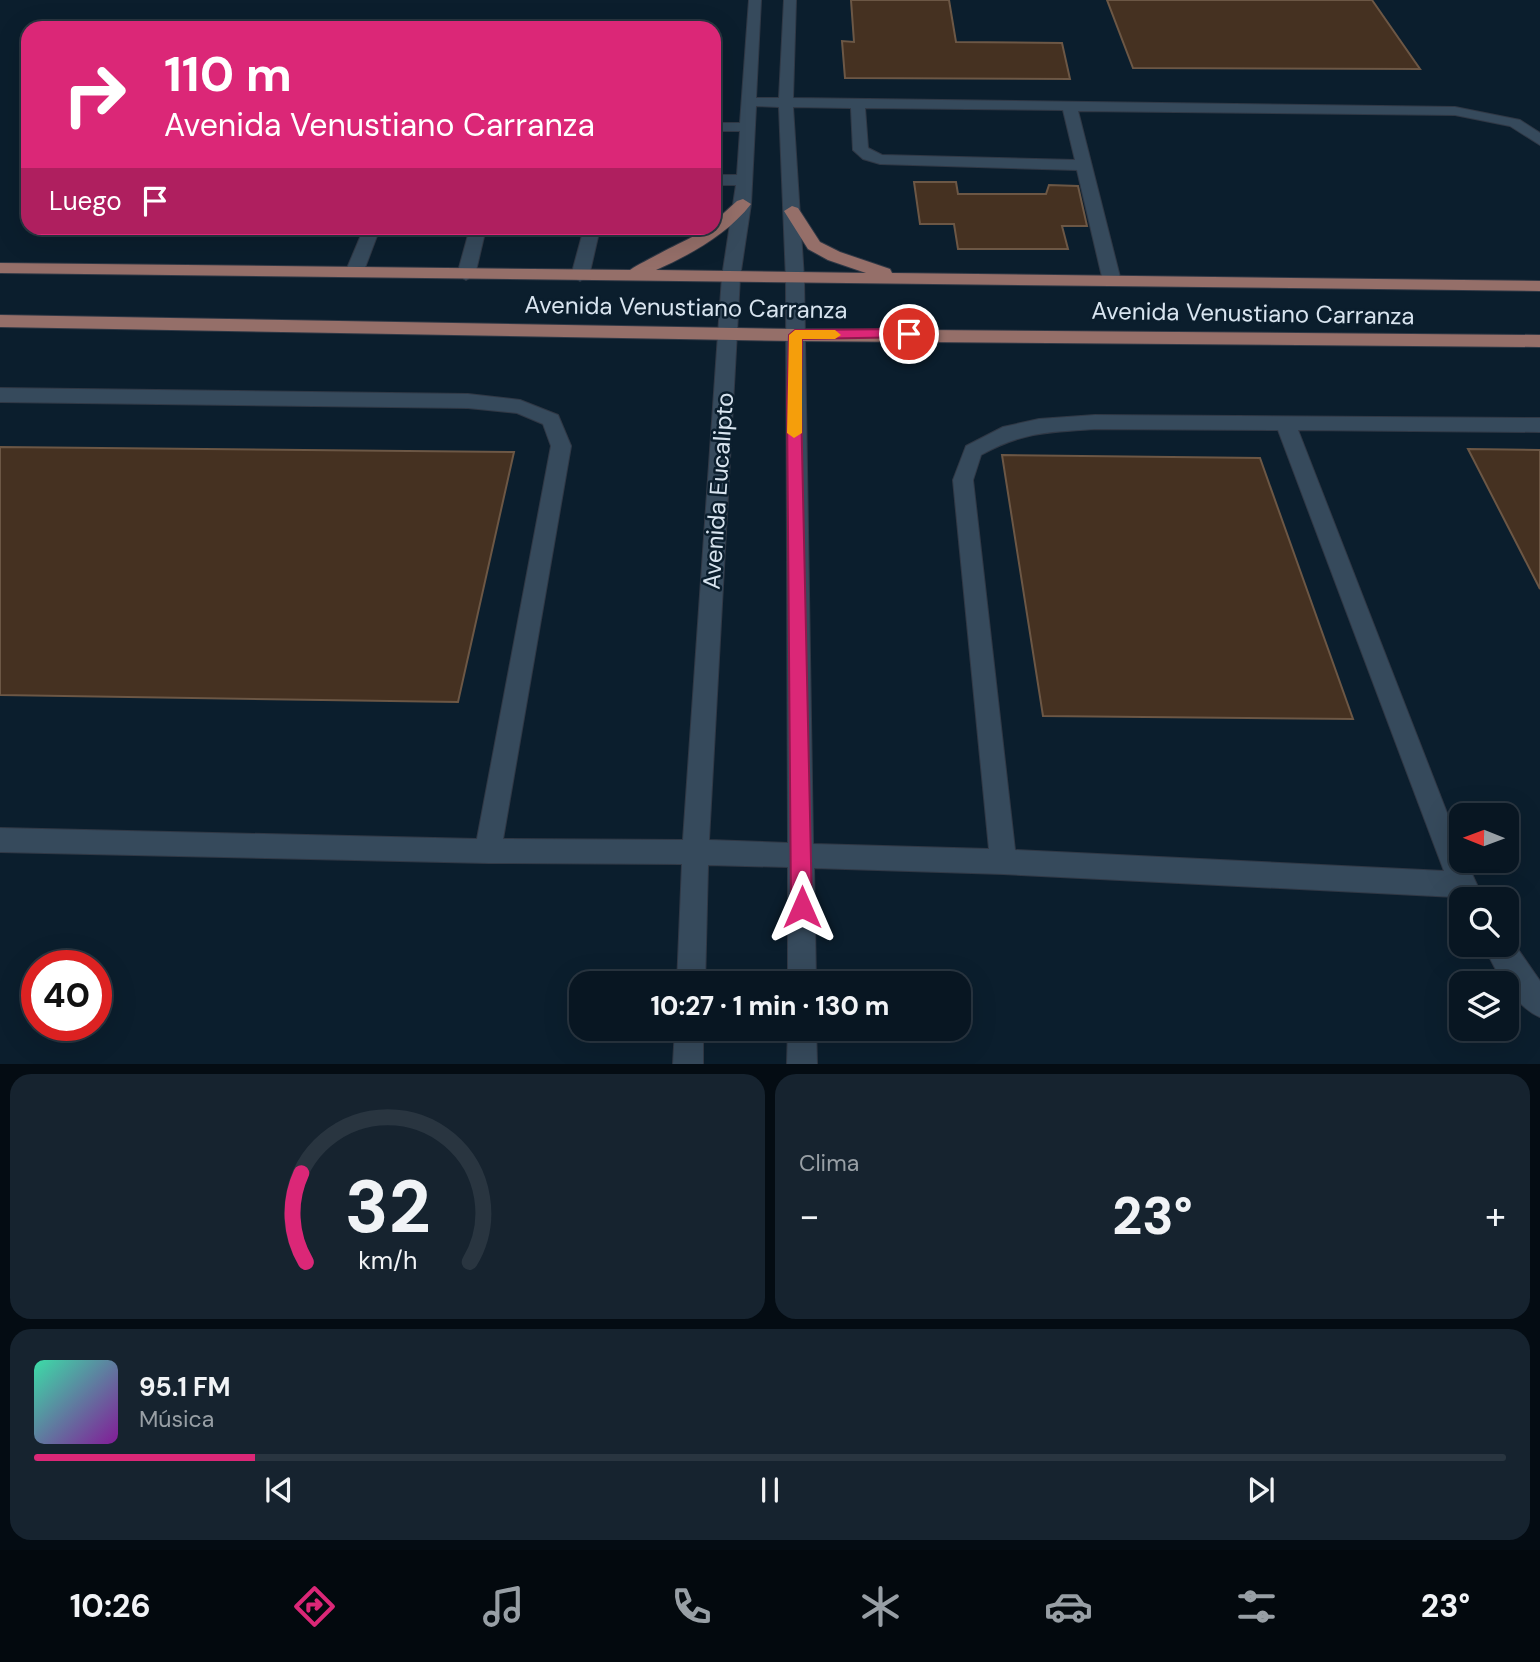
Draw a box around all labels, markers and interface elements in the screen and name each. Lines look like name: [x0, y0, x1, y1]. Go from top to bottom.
text: 110 m: [164, 42, 292, 106]
icon: right: [49, 49, 140, 140]
text: Avenida Venustiano Carranza: [164, 104, 595, 146]
icon: arrive: [136, 182, 174, 220]
text: Luego: [49, 184, 122, 218]
street label: Avenida Venustiano Carranza: [524, 289, 848, 325]
street label: Avenida Venustiano Carranza: [1091, 295, 1415, 331]
pin: [879, 304, 939, 364]
icon: arrive: [890, 315, 928, 353]
street label: Avenida Eucalipto: [696, 391, 740, 591]
north arrow: [1449, 803, 1519, 873]
map controls: [1449, 803, 1519, 1041]
position arrow: [765, 870, 839, 944]
button: search: [1449, 887, 1519, 957]
speed limit sign: 40: [21, 950, 112, 1041]
button: layers: [1449, 971, 1519, 1041]
text: 10:27 · 1 min · 130 m: [651, 989, 889, 1023]
text: Clima: [799, 1148, 859, 1178]
text: 32: [345, 1161, 430, 1256]
text: 23°: [1112, 1182, 1193, 1250]
text: −: [799, 1191, 820, 1241]
text: +: [1485, 1191, 1506, 1241]
text: km/h: [358, 1244, 417, 1277]
text: 95.1 FM: [139, 1370, 230, 1404]
text: Música: [139, 1404, 214, 1434]
icon: previous: [260, 1471, 298, 1509]
icon: pause: [751, 1471, 789, 1509]
icon: next: [1242, 1471, 1280, 1509]
icon: directions: [290, 1582, 339, 1631]
icon: music: [479, 1582, 528, 1631]
icon: phone: [667, 1582, 716, 1631]
icon: climate: [856, 1582, 905, 1631]
icon: car: [1044, 1582, 1093, 1631]
icon: filters: [1232, 1582, 1281, 1631]
text: 10:26: [70, 1585, 151, 1627]
text: 23°: [1421, 1585, 1470, 1627]

